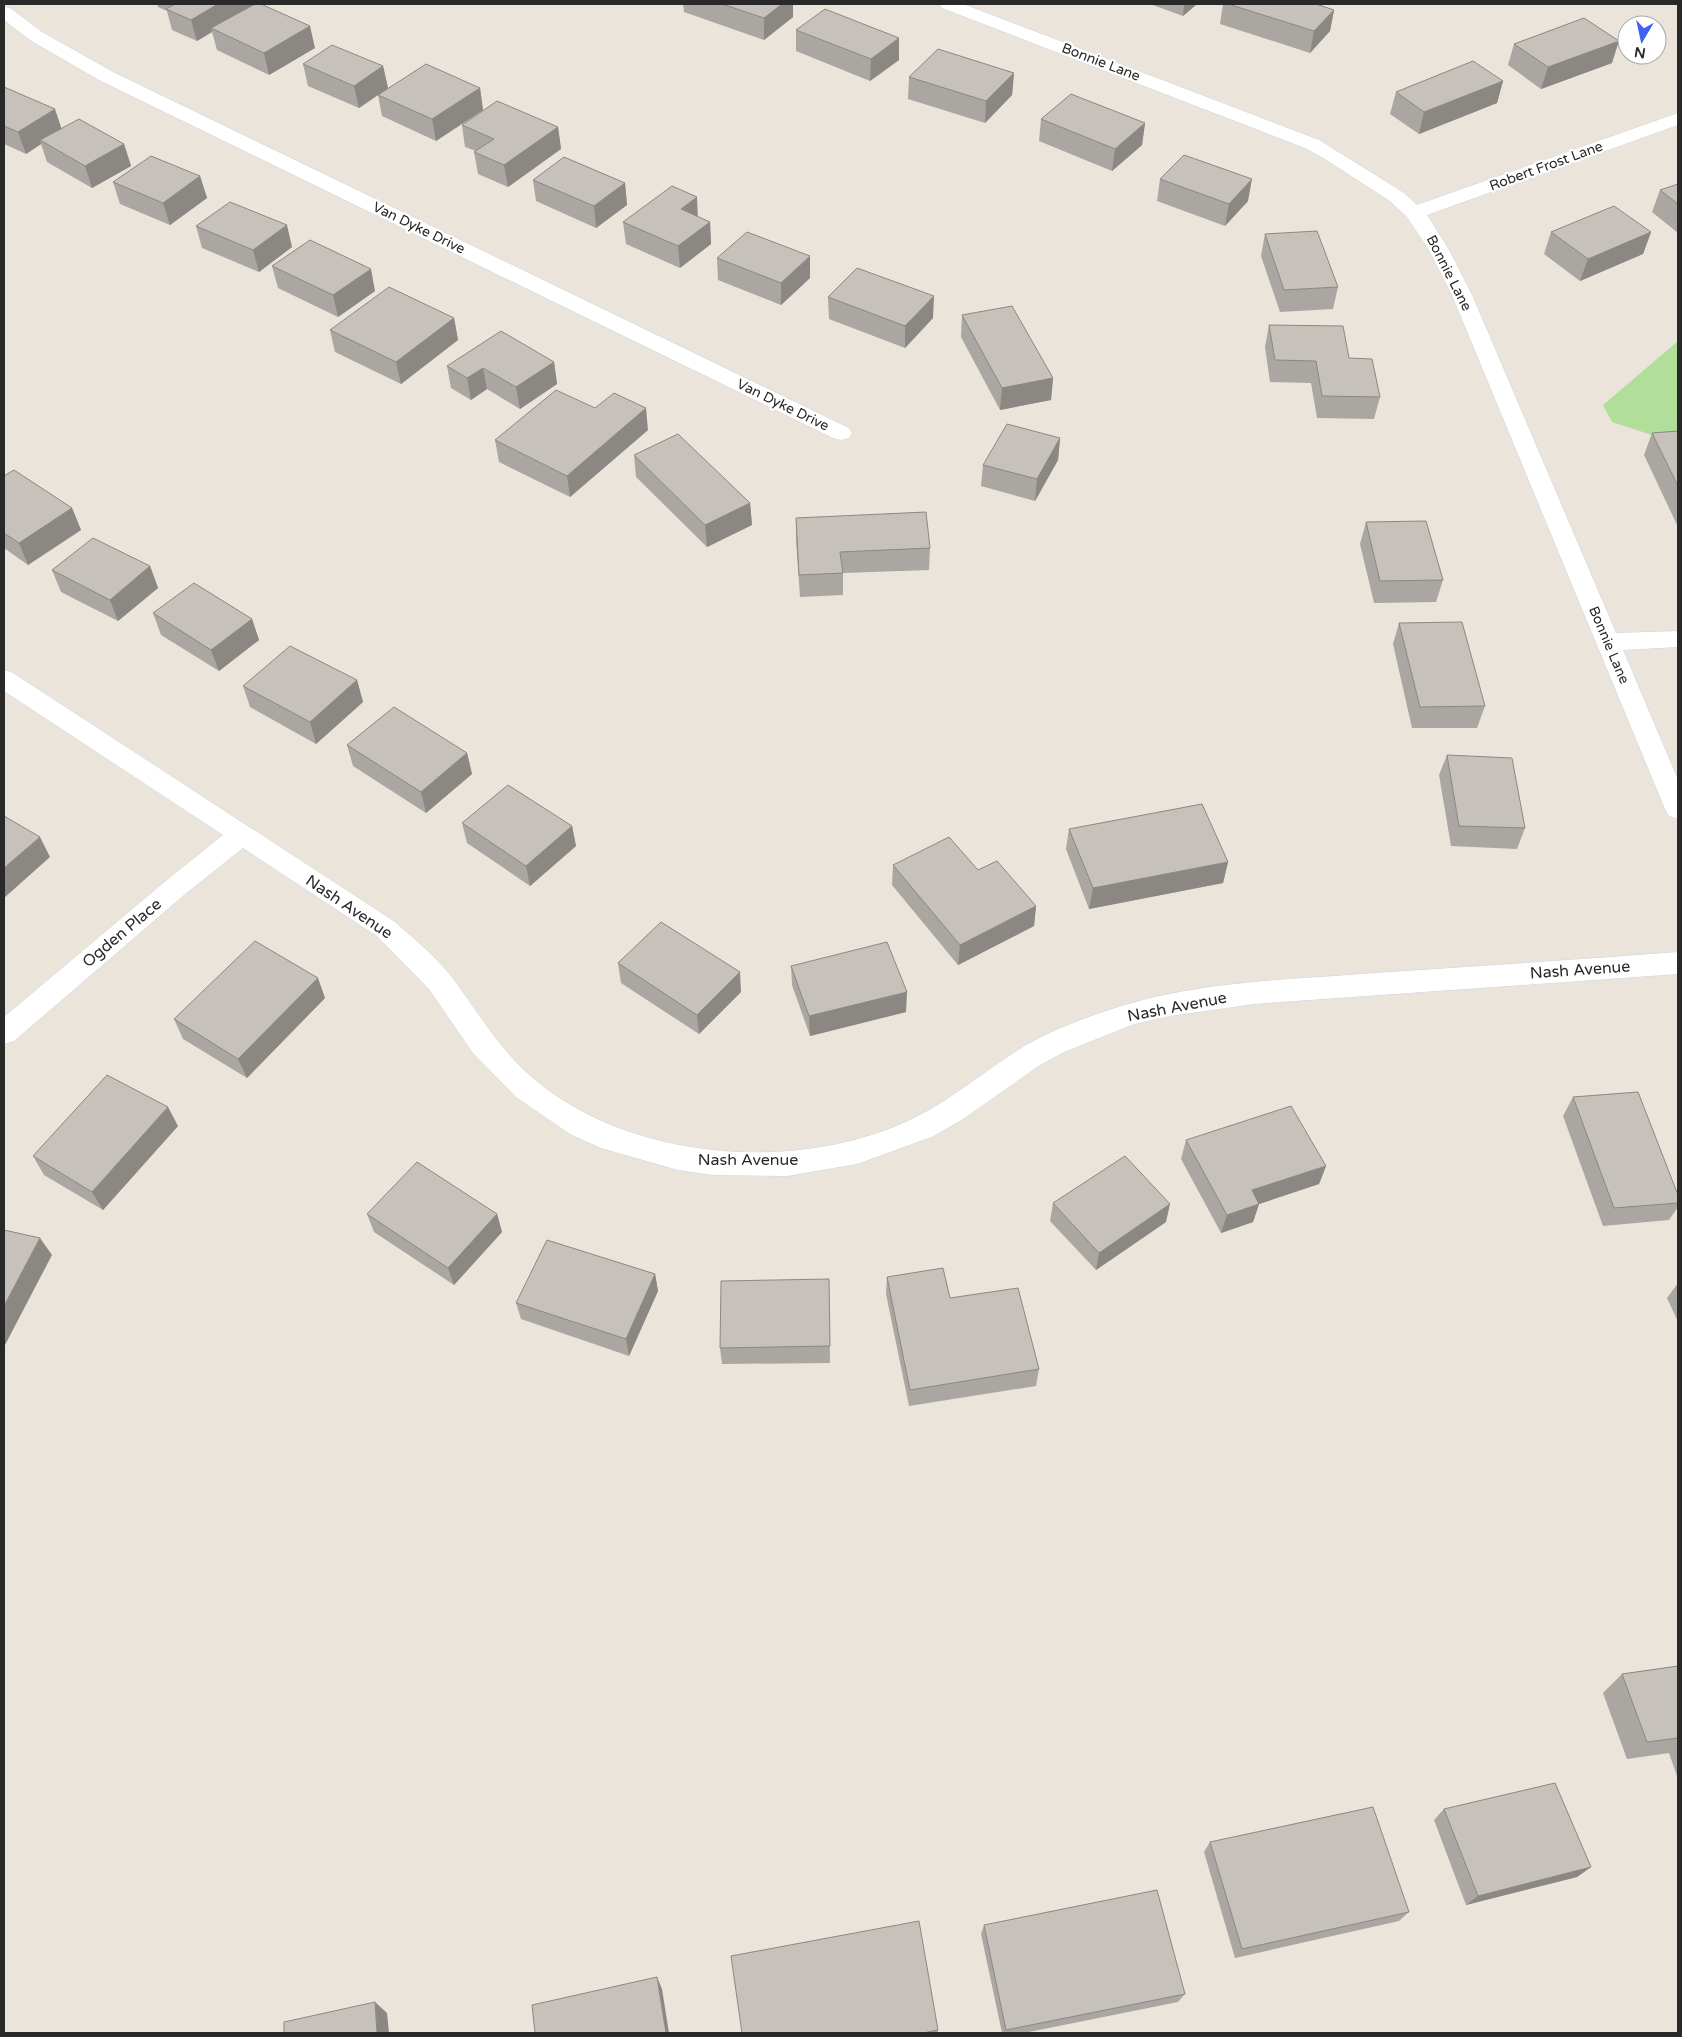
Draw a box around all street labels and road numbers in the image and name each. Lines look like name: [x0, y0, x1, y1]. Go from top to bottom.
street label: Bonnie Lane: [1059, 39, 1143, 85]
street label: Robert Frost Lane: [1487, 138, 1605, 194]
street label: Van Dyke Drive: [370, 198, 468, 258]
street label: Bonnie Lane: [1423, 232, 1475, 314]
street label: Van Dyke Drive: [734, 375, 832, 435]
street label: Bonnie Lane: [1585, 604, 1633, 686]
street label: Nash Avenue: [302, 871, 396, 943]
street label: Ogden Place: [78, 894, 166, 972]
street label: Nash Avenue: [1529, 957, 1631, 983]
street label: Nash Avenue: [1126, 988, 1228, 1026]
street label: Nash Avenue: [698, 1150, 798, 1170]

